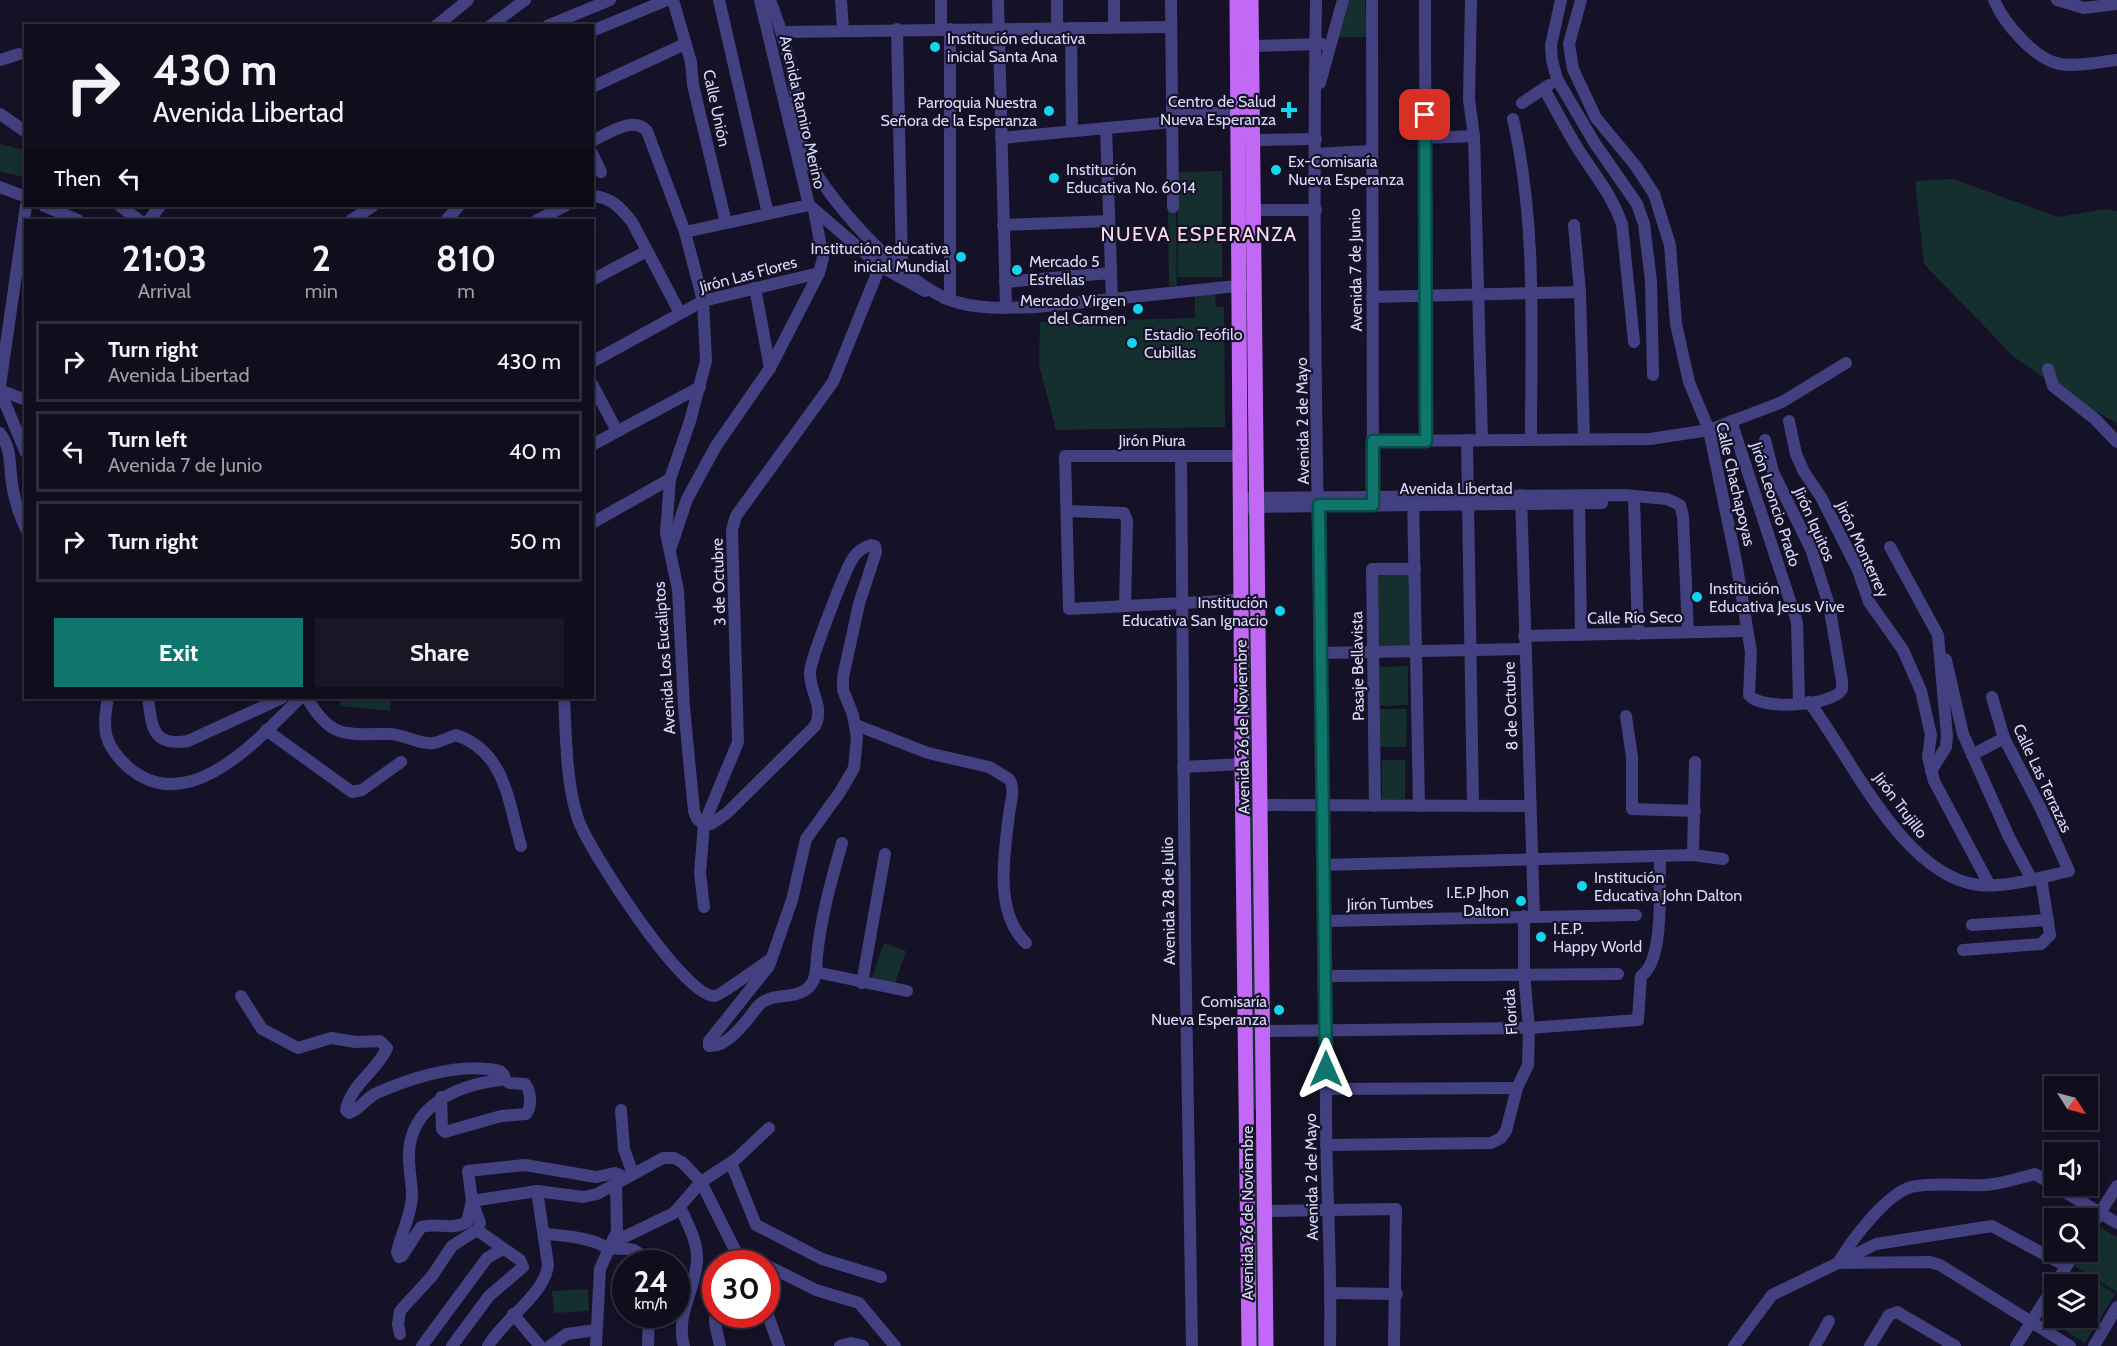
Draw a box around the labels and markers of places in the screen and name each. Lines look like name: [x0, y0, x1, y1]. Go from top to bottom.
place label: Institución educativa inicial Santa Ana: [947, 29, 1086, 66]
marker: Institución educativa inicial Santa Ana: [928, 40, 942, 54]
pin: [1399, 89, 1450, 140]
place label: Centro de Salud Nueva Esperanza: [1160, 92, 1276, 129]
place label: Parroquia Nuestra Señora de la Esperanza: [880, 93, 1037, 130]
marker: Centro de Salud Nueva Esperanza: [1280, 101, 1298, 119]
marker: Parroquia Nuestra Señora de la Esperanza: [1042, 104, 1056, 118]
place label: Ex-Comisaría Nueva Esperanza: [1288, 152, 1404, 189]
place label: Institución Educativa No. 6014: [1066, 160, 1196, 197]
marker: Ex-Comisaría Nueva Esperanza: [1269, 163, 1283, 177]
marker: Institución Educativa No. 6014: [1047, 171, 1061, 185]
place label: Institución educativa inicial Mundial: [810, 239, 949, 276]
marker: Institución educativa inicial Mundial: [954, 250, 968, 264]
place label: Mercado 5 Estrellas: [1029, 252, 1100, 289]
marker: Mercado 5 Estrellas: [1010, 263, 1024, 277]
place label: Mercado Virgen del Carmen: [1020, 291, 1126, 328]
marker: Mercado Virgen del Carmen: [1131, 302, 1145, 316]
place label: Estadio Teófilo Cubillas: [1144, 325, 1243, 362]
marker: Estadio Teófilo Cubillas: [1125, 336, 1139, 350]
place label: Institución Educativa Jesus Vive: [1709, 579, 1845, 616]
marker: Institución Educativa Jesus Vive: [1690, 590, 1704, 604]
place label: Institución Educativa San Ignacio: [1122, 593, 1268, 630]
marker: Institución Educativa San Ignacio: [1273, 604, 1287, 618]
place label: Institución Educativa John Dalton: [1594, 868, 1742, 905]
marker: Institución Educativa John Dalton: [1575, 879, 1589, 893]
place label: I.E.P Jhon Dalton: [1446, 883, 1509, 920]
marker: I.E.P Jhon Dalton: [1514, 894, 1528, 908]
place label: I.E.P. Happy World: [1553, 919, 1642, 956]
marker: I.E.P. Happy World: [1534, 930, 1548, 944]
place label: Comisaría Nueva Esperanza: [1151, 992, 1267, 1029]
marker: Comisaría Nueva Esperanza: [1272, 1003, 1286, 1017]

